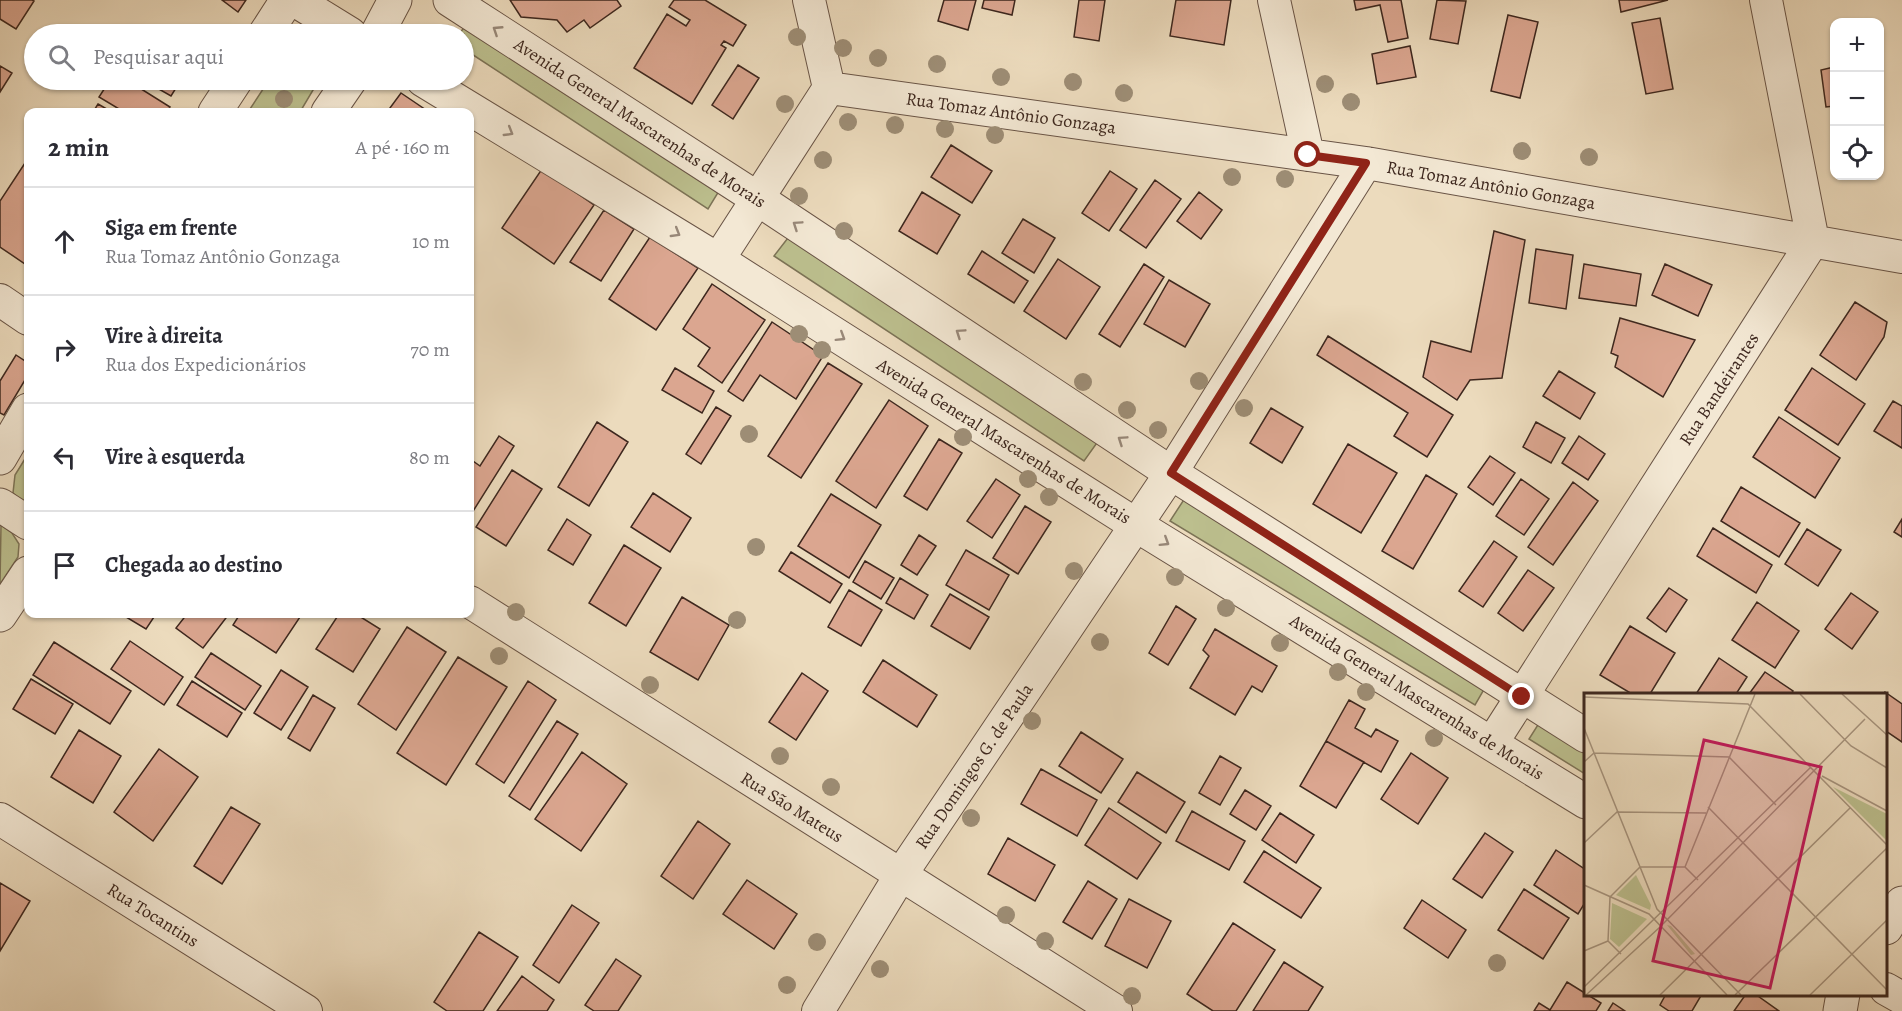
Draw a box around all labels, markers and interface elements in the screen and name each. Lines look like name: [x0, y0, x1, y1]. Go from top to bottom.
map controls: [1830, 18, 1884, 180]
button: +: [1830, 18, 1884, 72]
search box: [24, 24, 474, 90]
one-way arrow: [493, 26, 503, 38]
street label: Avenida General Mascarenhas de Morais: [509, 32, 771, 214]
icon: search: [45, 41, 78, 74]
text: Pesquisar aqui: [93, 42, 224, 72]
button: −: [1830, 72, 1884, 126]
street label: Rua Tomaz Antônio Gonzaga: [904, 86, 1118, 140]
one-way arrow: [503, 124, 513, 136]
button: locate: [1830, 126, 1884, 180]
text: 2 min: [48, 130, 109, 165]
text: A pé · 160 m: [356, 134, 450, 161]
route start: [1294, 141, 1320, 167]
street label: Rua Tomaz Antônio Gonzaga: [1385, 155, 1598, 215]
text: Siga em frente: [105, 213, 237, 243]
one-way arrow: [793, 220, 803, 232]
icon: ahead: [48, 225, 81, 258]
one-way arrow: [670, 226, 680, 238]
text: 10 m: [412, 228, 450, 255]
text: Rua Tomaz Antônio Gonzaga: [105, 243, 340, 270]
text: Vire à direita: [105, 321, 223, 351]
street label: Rua Bandeirantes: [1673, 328, 1765, 450]
one-way arrow: [955, 329, 966, 340]
one-way arrow: [835, 330, 845, 342]
icon: right: [48, 333, 81, 366]
text: 70 m: [410, 336, 450, 363]
text: Rua dos Expedicionários: [105, 351, 306, 378]
street label: Avenida General Mascarenhas de Morais: [871, 352, 1136, 530]
one-way arrow: [1118, 436, 1128, 448]
icon: left: [48, 441, 81, 474]
text: Vire à esquerda: [105, 442, 245, 472]
text: 80 m: [409, 444, 450, 471]
one-way arrow: [1159, 535, 1169, 547]
icon: arrive: [48, 549, 81, 582]
text: Chegada ao destino: [105, 550, 283, 580]
street label: Avenida General Mascarenhas de Morais: [1284, 608, 1549, 786]
street label: Rua Domingos G. de Paula: [910, 678, 1039, 854]
route end: [1508, 683, 1534, 709]
inset map: [1584, 693, 1887, 996]
street label: Rua São Mateus: [736, 766, 848, 848]
street label: Rua Tocantins: [103, 877, 203, 953]

